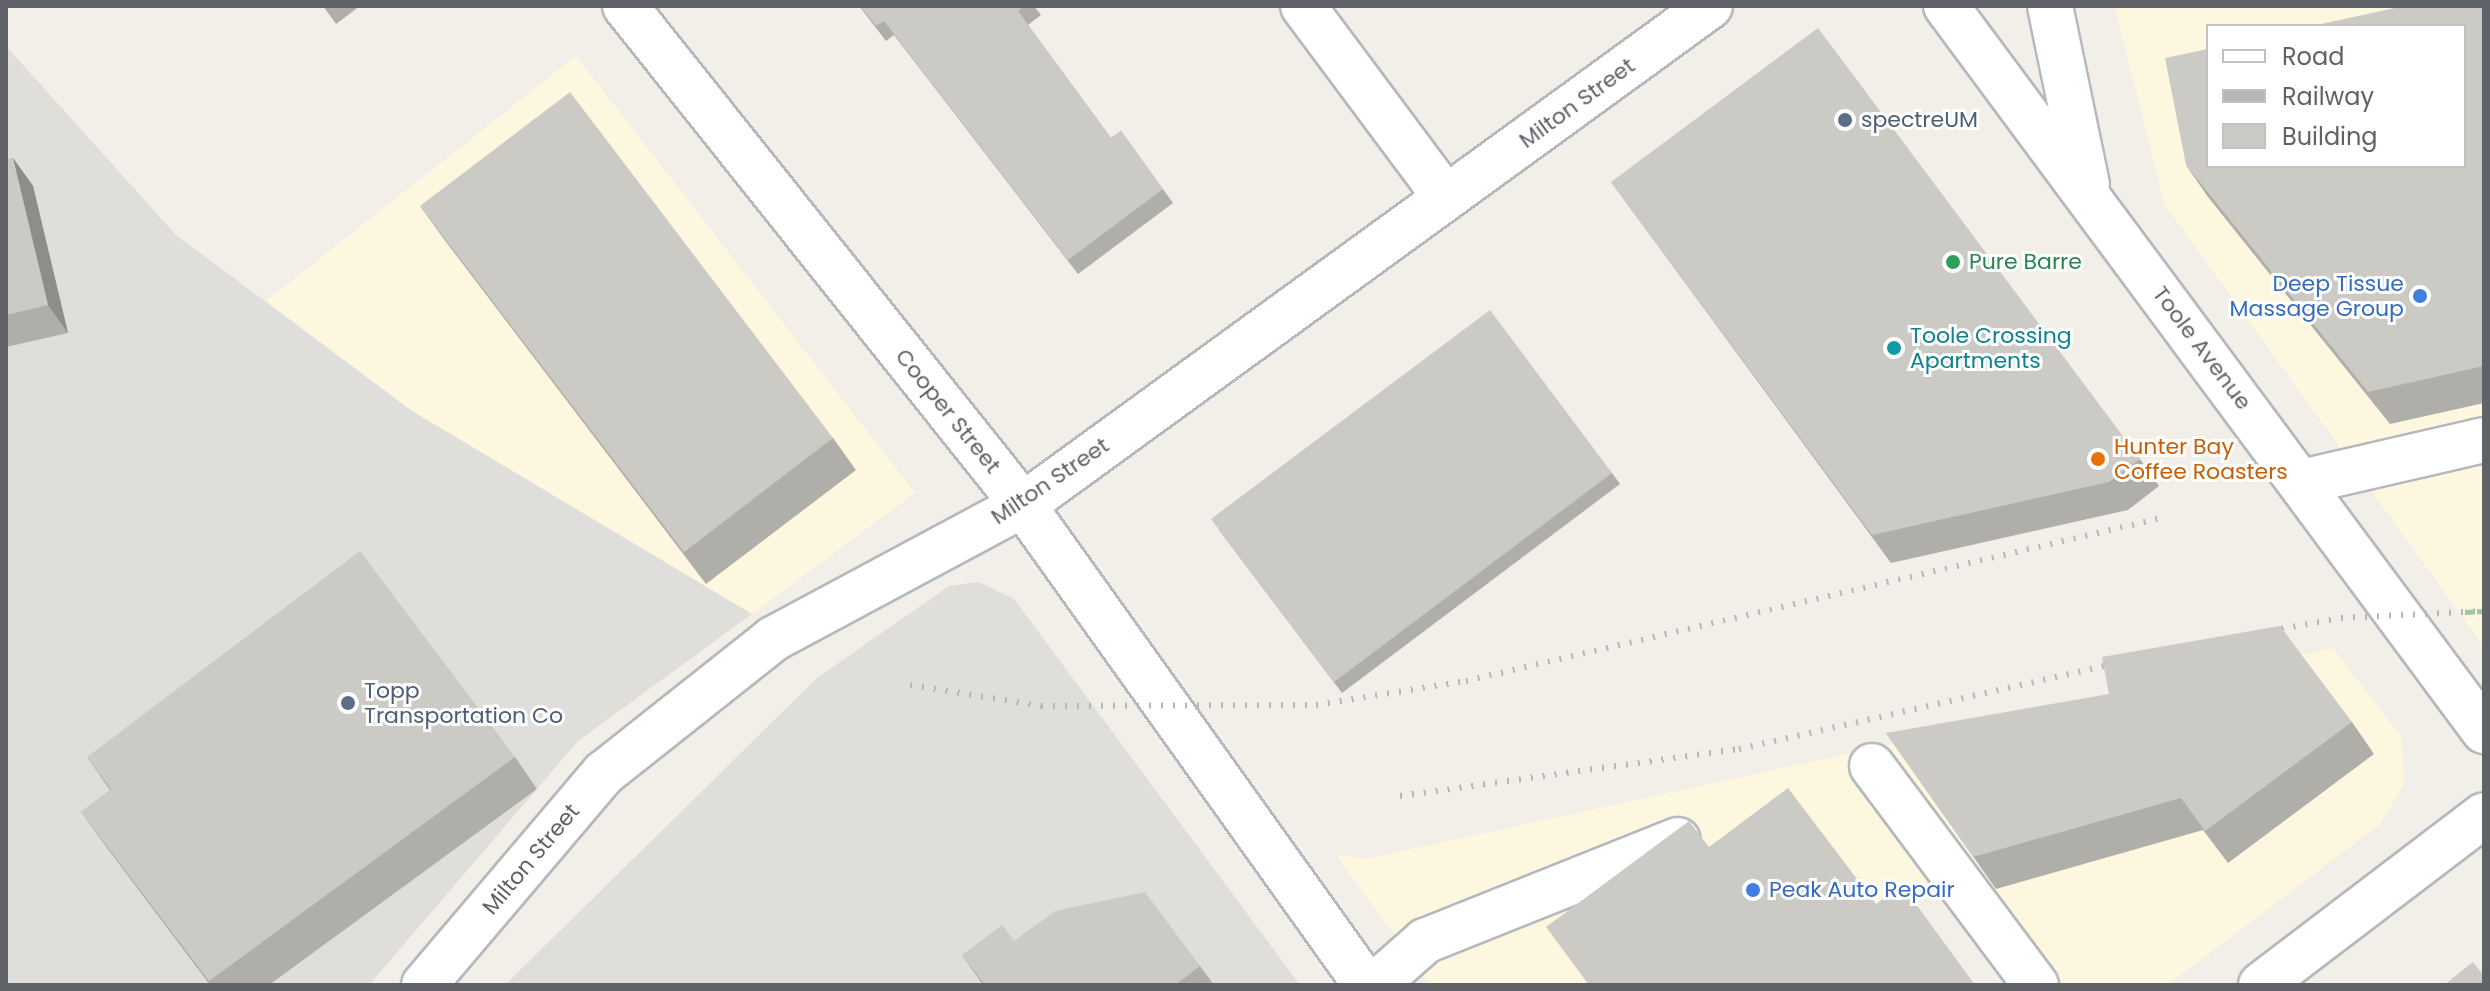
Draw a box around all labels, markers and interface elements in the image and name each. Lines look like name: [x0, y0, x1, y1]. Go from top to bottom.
legend: [2206, 24, 2466, 168]
text: Road: [2282, 40, 2344, 73]
street label: Milton Street: [1514, 52, 1640, 154]
text: Railway: [2282, 80, 2374, 113]
place label: spectreUM: [1861, 107, 1978, 133]
marker: spectreUM: [1836, 111, 1854, 129]
text: Building: [2282, 120, 2378, 153]
place label: Pure Barre: [1969, 249, 2082, 275]
marker: Pure Barre: [1944, 253, 1962, 271]
place label: Deep Tissue Massage Group: [2230, 270, 2404, 322]
street label: Toole Avenue: [2147, 281, 2257, 415]
marker: Deep Tissue Massage Group: [2411, 287, 2429, 305]
place label: Toole Crossing Apartments: [1910, 322, 2072, 374]
marker: Toole Crossing Apartments: [1885, 339, 1903, 357]
street label: Cooper Street: [890, 344, 1006, 478]
street label: Milton Street: [986, 432, 1114, 530]
place label: Hunter Bay Coffee Roasters: [2114, 433, 2288, 484]
marker: Hunter Bay Coffee Roasters: [2089, 450, 2107, 468]
place label: Topp Transportation Co: [364, 677, 563, 728]
marker: Topp Transportation Co: [339, 694, 357, 712]
street label: Milton Street: [477, 798, 585, 920]
place label: Peak Auto Repair: [1769, 877, 1955, 903]
marker: Peak Auto Repair: [1744, 881, 1762, 899]

